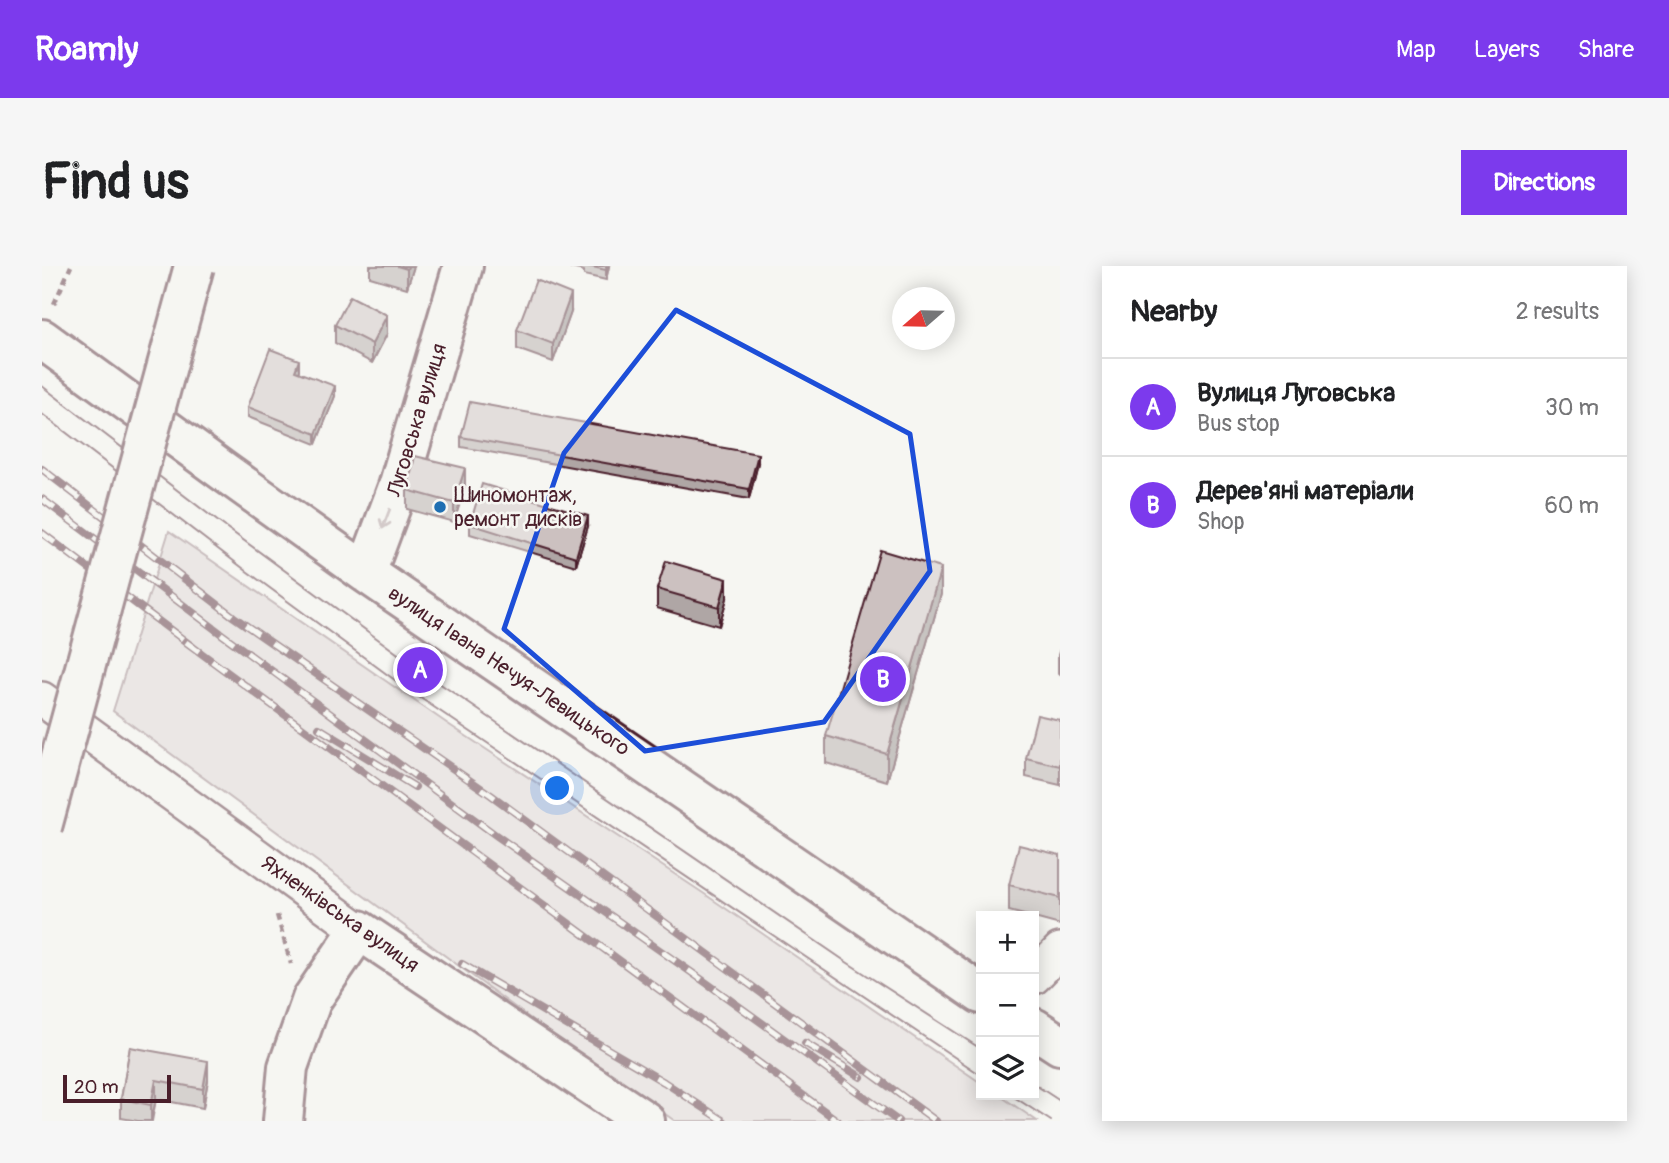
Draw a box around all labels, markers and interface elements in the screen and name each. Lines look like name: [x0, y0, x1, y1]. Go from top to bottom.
text: Roamly: [35, 29, 138, 70]
text: Map: [1396, 35, 1436, 64]
text: Layers: [1474, 35, 1540, 64]
text: Share: [1578, 35, 1634, 64]
button: Directions: [1461, 150, 1627, 215]
text: Find us: [42, 152, 189, 213]
north arrow: [892, 287, 955, 350]
text: Nearby: [1130, 293, 1217, 330]
text: 2 results: [1516, 297, 1599, 326]
street label: Луговська вулиця: [381, 340, 453, 501]
text: Вулиця Луговська: [1197, 377, 1395, 409]
text: A: [1146, 393, 1160, 422]
text: 30 m: [1545, 393, 1599, 422]
text: Bus stop: [1197, 409, 1280, 438]
text: Дерев'янi матерiали: [1197, 475, 1413, 507]
place label: Шиномонтаж, ремонт дисків: [454, 482, 582, 533]
text: B: [1146, 491, 1160, 520]
text: 60 m: [1544, 491, 1599, 520]
marker: Шиномонтаж, ремонт дисків: [432, 499, 448, 515]
one-way arrow: [379, 507, 392, 529]
text: Shop: [1197, 507, 1245, 536]
street label: вулиця Івана Нечуя-Левицького: [383, 580, 635, 762]
pin: A: [397, 644, 443, 696]
pin: B: [860, 653, 906, 705]
your location: [540, 771, 574, 805]
street label: Яхненківська вулиця: [256, 849, 424, 979]
map controls: [976, 911, 1039, 1100]
button: +: [976, 911, 1039, 974]
button: −: [976, 974, 1039, 1037]
button: layers: [976, 1037, 1039, 1100]
scale bar: [63, 1072, 172, 1104]
text: 20 m: [74, 1075, 119, 1099]

